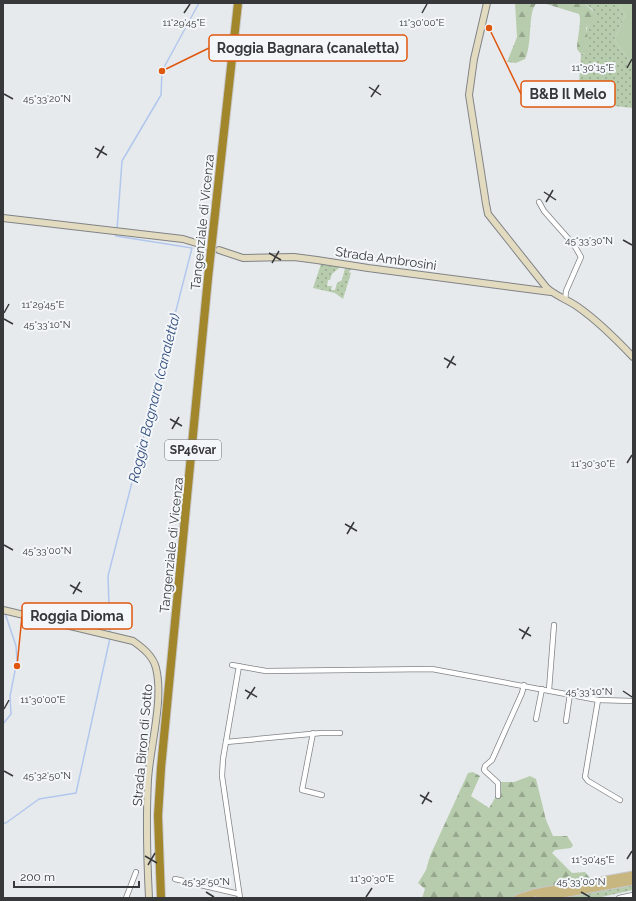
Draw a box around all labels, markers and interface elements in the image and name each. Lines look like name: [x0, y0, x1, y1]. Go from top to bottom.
text: 11°29'45"E: [163, 17, 205, 28]
text: 11°30'00"E: [399, 17, 445, 28]
callout: Roggia Bagnara (canaletta): [209, 35, 407, 61]
text: Roggia Bagnara (canaletta): [217, 40, 399, 56]
text: 11°30'15"E: [572, 62, 614, 73]
callout: B&B Il Melo: [521, 81, 615, 107]
text: B&B Il Melo: [529, 86, 607, 102]
text: 45°33'20"N: [23, 93, 71, 104]
street label: Tangenziale di Vicenza: [188, 153, 217, 291]
text: 45°33'30"N: [565, 235, 613, 246]
street label: Strada Ambrosini: [334, 244, 438, 273]
text: 11°29'45"E: [22, 299, 64, 310]
water label: Roggia Bagnara (canaletta): [125, 311, 183, 484]
text: 45°33'10"N: [24, 319, 70, 330]
road number: SP46var: [165, 440, 221, 460]
text: 11°30'30"E: [571, 458, 615, 469]
street label: Tangenziale di Vicenza: [157, 476, 186, 614]
text: 45°33'00"N: [23, 545, 71, 556]
callout: Roggia Dioma: [22, 603, 132, 629]
text: Roggia Dioma: [30, 608, 124, 624]
street label: Strada Biron di Sotto: [130, 683, 155, 807]
text: 45°33'10"N: [566, 686, 612, 697]
text: 11°30'00"E: [20, 694, 66, 705]
text: 45°32'50"N: [23, 770, 71, 781]
text: 11°30'45"E: [571, 854, 615, 865]
scale bar: [14, 863, 139, 889]
text: 200 m: [20, 870, 55, 884]
text: 11°30'30"E: [350, 873, 394, 884]
text: 45°32'50"N: [182, 876, 230, 887]
text: 45°33'00"N: [557, 876, 605, 887]

